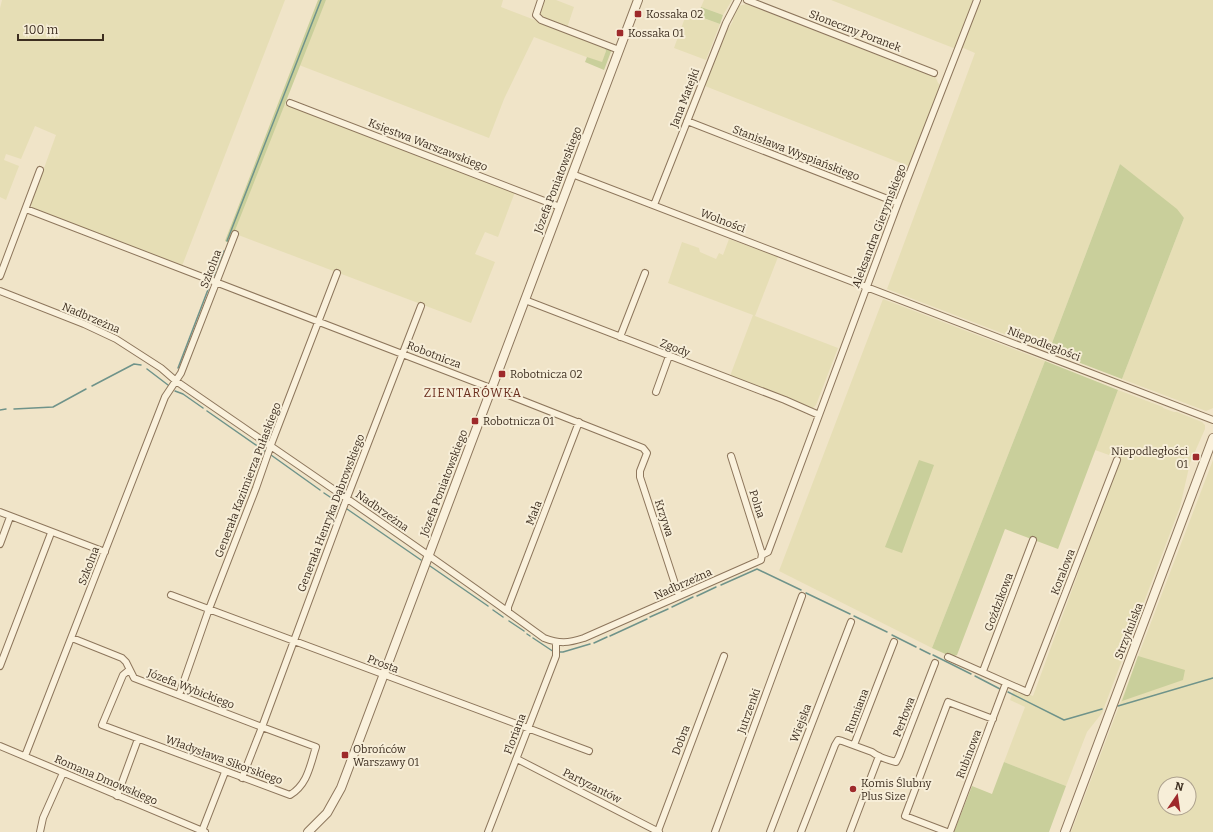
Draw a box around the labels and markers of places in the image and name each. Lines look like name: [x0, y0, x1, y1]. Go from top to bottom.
place label: Kossaka 02: [646, 8, 703, 21]
marker: Kossaka 02: [633, 9, 643, 19]
place label: Kossaka 01: [628, 27, 684, 40]
marker: Kossaka 01: [615, 28, 625, 38]
place label: Robotnicza 02: [510, 368, 582, 381]
marker: Robotnicza 02: [497, 369, 507, 379]
place label: Robotnicza 01: [483, 415, 554, 428]
marker: Robotnicza 01: [470, 416, 480, 426]
place label: Niepodległości 01: [1111, 445, 1189, 471]
marker: Niepodległości 01: [1191, 452, 1201, 462]
place label: Obrońców Warszawy 01: [353, 743, 419, 769]
marker: Obrońców Warszawy 01: [340, 750, 350, 760]
place label: Komis Ślubny Plus Size: [861, 776, 931, 803]
marker: Komis Ślubny Plus Size: [848, 784, 858, 794]

